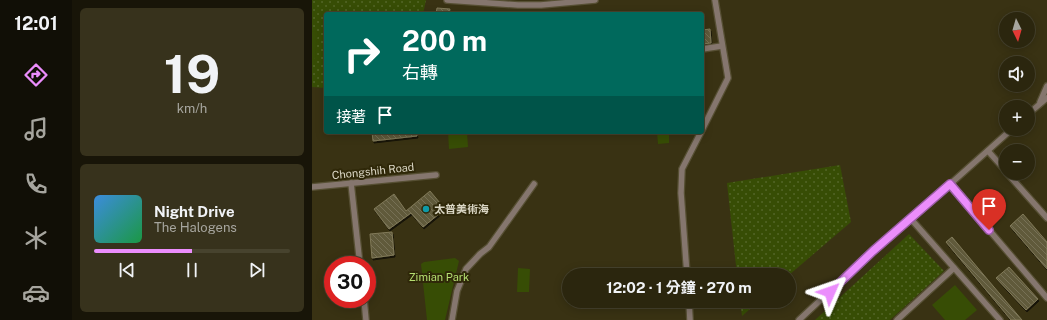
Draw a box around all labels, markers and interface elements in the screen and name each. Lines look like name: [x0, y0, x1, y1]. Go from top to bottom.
north arrow: [999, 12, 1035, 48]
map controls: [999, 12, 1035, 180]
text: 12:01: [14, 13, 58, 34]
text: 200 m: [402, 24, 487, 57]
icon: right: [336, 28, 388, 80]
text: 19: [164, 44, 220, 105]
button: sound: [999, 56, 1035, 92]
icon: directions: [22, 61, 50, 89]
text: 右轉: [402, 62, 438, 83]
button: +: [999, 100, 1035, 136]
text: km/h: [177, 101, 207, 116]
icon: arrive: [374, 104, 396, 126]
text: 接著: [336, 108, 366, 125]
icon: music: [22, 115, 50, 143]
button: −: [999, 144, 1035, 180]
street label: Chongshih Road: [331, 161, 415, 181]
icon: phone: [22, 170, 50, 198]
pin: [972, 189, 1006, 230]
icon: arrive: [978, 195, 1000, 217]
text: Night Drive: [154, 203, 235, 220]
place label: 太普美術海: [434, 203, 489, 215]
marker: 太普美術海: [421, 204, 431, 214]
text: The Halogens: [154, 220, 237, 235]
icon: climate: [22, 224, 50, 252]
speed limit sign: 30: [324, 256, 376, 308]
icon: previous: [116, 259, 138, 281]
icon: pause: [181, 259, 203, 281]
icon: next: [246, 259, 268, 281]
park label: Zimian Park: [409, 271, 469, 283]
position arrow: [809, 271, 851, 313]
icon: car: [22, 279, 50, 307]
text: 12:02 · 1 分鐘 · 270 m: [606, 279, 752, 296]

